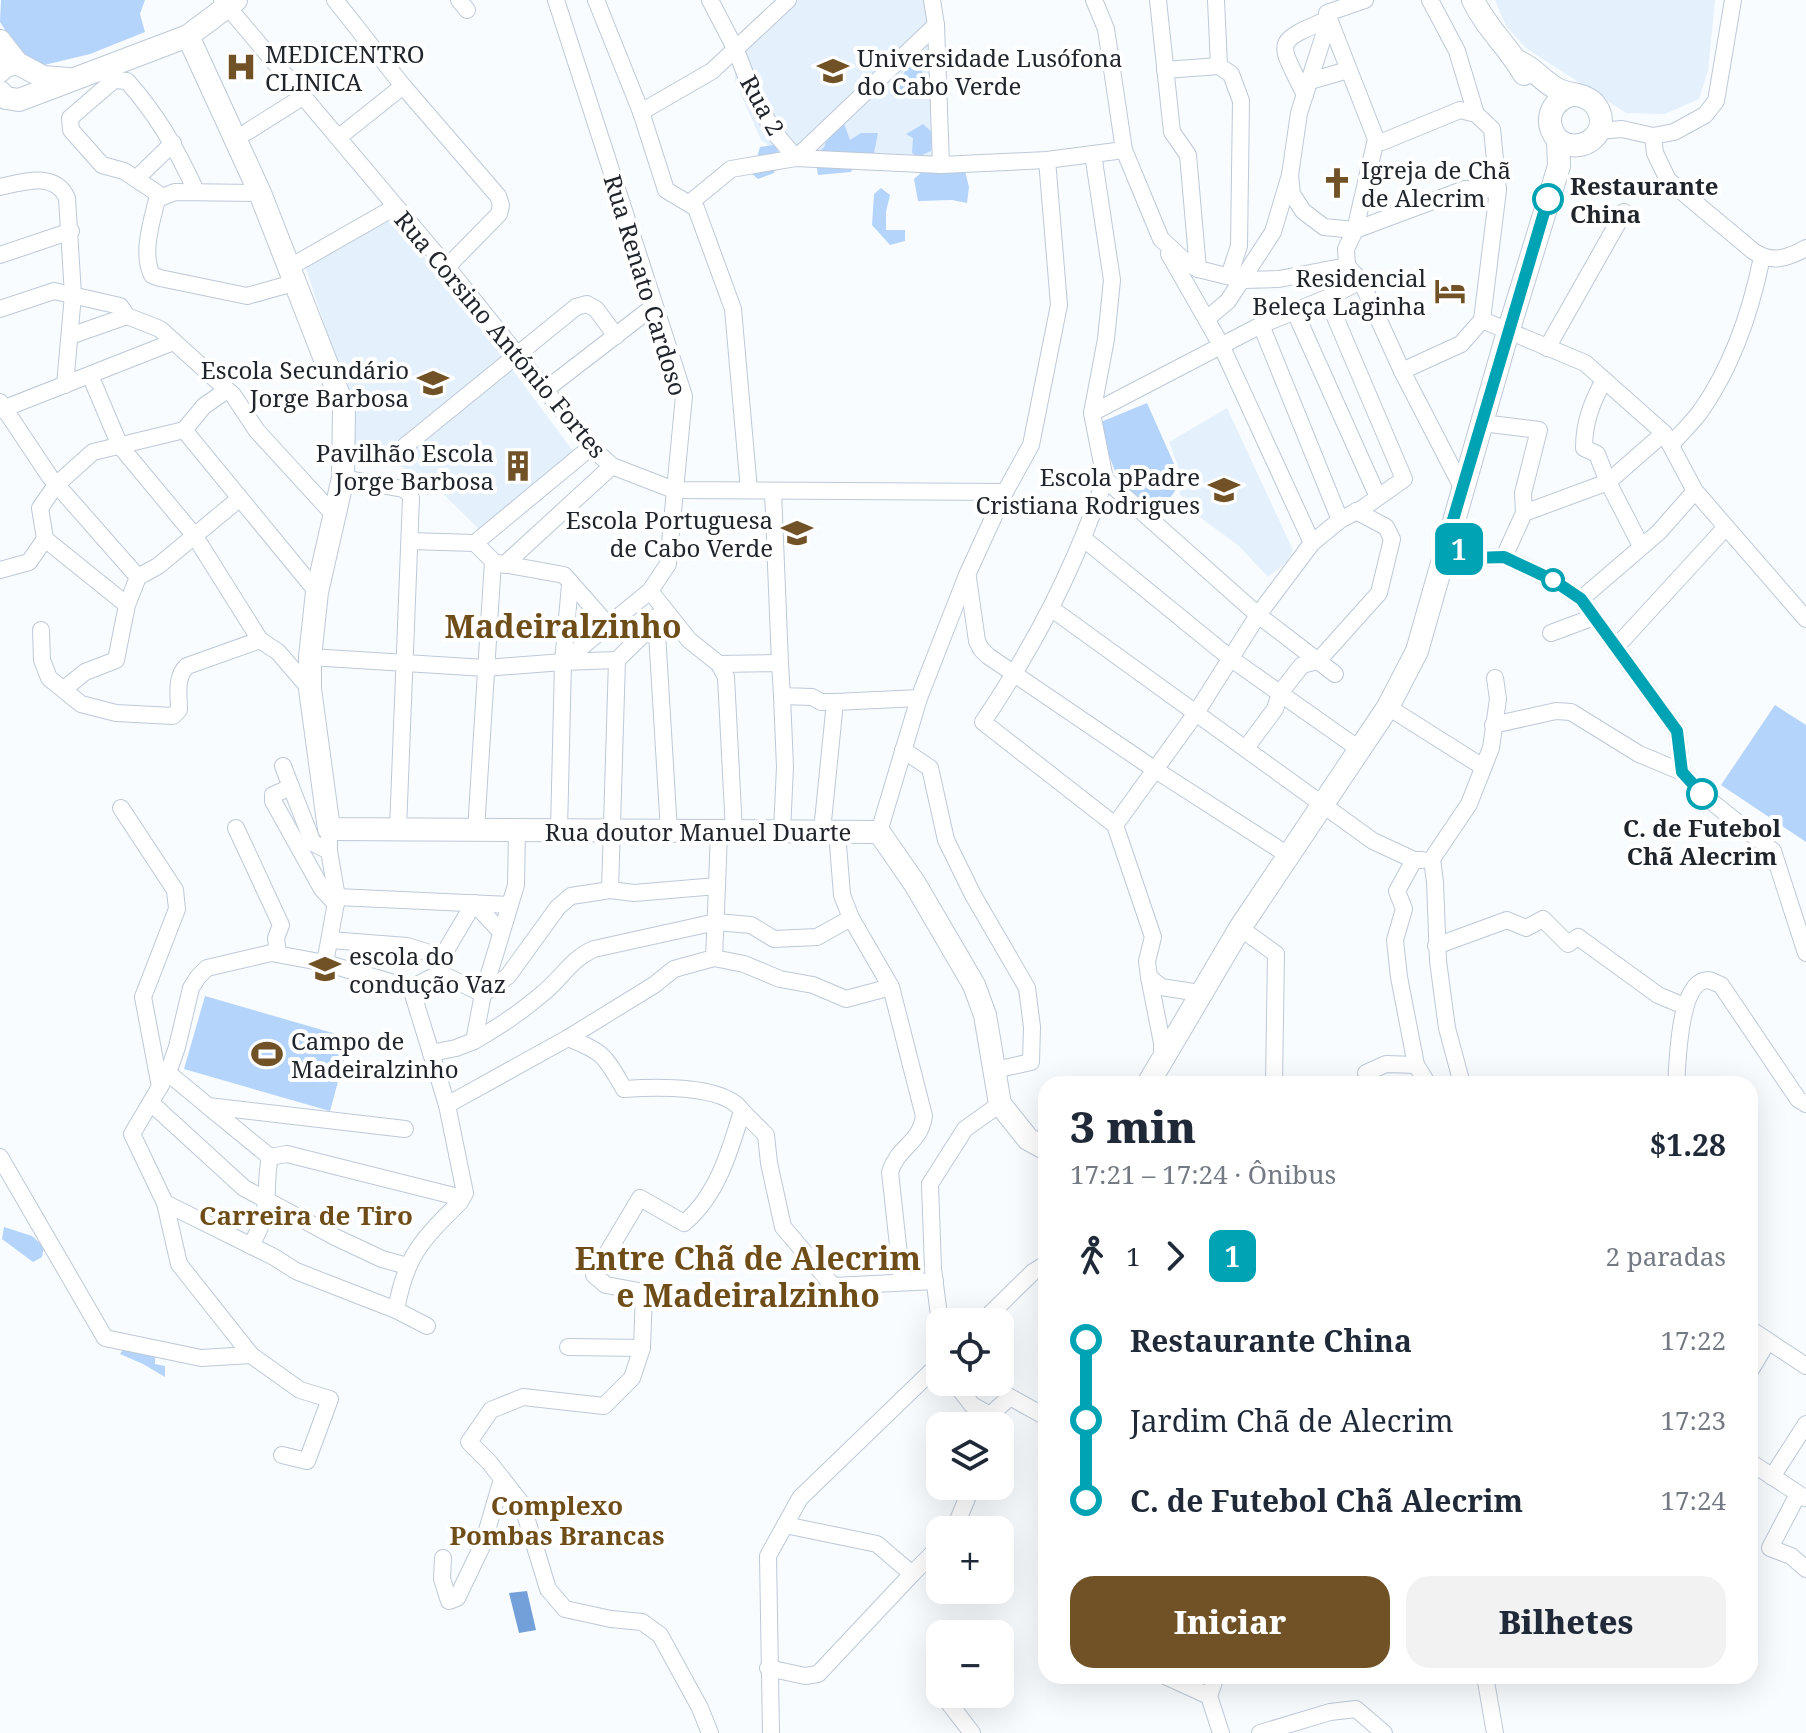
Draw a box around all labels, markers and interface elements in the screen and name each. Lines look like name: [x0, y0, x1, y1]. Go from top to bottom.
place label: MEDICENTRO CLINICA: [265, 37, 425, 98]
place label: Universidade Lusófona do Cabo Verde: [857, 41, 1123, 102]
hospital icon: MEDICENTRO CLINICA: [224, 50, 258, 84]
school or university icon: Universidade Lusófona do Cabo Verde: [816, 54, 850, 88]
street label: Rua 2: [733, 69, 793, 141]
place label: Igreja de Chã de Alecrim: [1361, 153, 1511, 214]
church icon: Igreja de Chã de Alecrim: [1320, 166, 1354, 200]
place label: Restaurante China: [1570, 169, 1718, 230]
street label: Rua Renato Cardoso: [597, 170, 695, 400]
marker: Restaurante China: [1533, 184, 1563, 214]
street label: Rua Corsino António Fortes: [388, 203, 614, 465]
place label: Residencial Beleça Laginha: [1252, 261, 1427, 322]
hotel icon: Residencial Beleça Laginha: [1433, 274, 1467, 308]
place label: Escola Secundário Jorge Barbosa: [201, 353, 409, 414]
school or university icon: Escola Secundário Jorge Barbosa: [416, 366, 450, 400]
place label: Pavilhão Escola Jorge Barbosa: [316, 436, 494, 497]
building icon: Pavilhão Escola Jorge Barbosa: [501, 449, 535, 483]
place label: Escola pPadre Cristiana Rodrigues: [975, 460, 1200, 521]
school or university icon: Escola pPadre Cristiana Rodrigues: [1207, 473, 1241, 507]
place label: Escola Portuguesa de Cabo Verde: [566, 503, 773, 564]
school or university icon: Escola Portuguesa de Cabo Verde: [780, 516, 814, 550]
line badge: 1: [1433, 523, 1485, 575]
text: 1: [1451, 530, 1467, 568]
unlabelled marker: [1542, 569, 1564, 591]
district label: Madeiralzinho: [444, 604, 682, 647]
marker: C. de Futebol Chã Alecrim: [1687, 779, 1717, 809]
place label: C. de Futebol Chã Alecrim: [1623, 811, 1782, 872]
street label: Rua doutor Manuel Duarte: [545, 815, 851, 848]
place label: escola do condução Vaz: [349, 939, 506, 1000]
school or university icon: escola do condução Vaz: [308, 952, 342, 986]
place label: Campo de Madeiralzinho: [291, 1024, 459, 1085]
sports icon: Campo de Madeiralzinho: [250, 1037, 284, 1071]
text: 3 min: [1070, 1096, 1196, 1156]
text: $1.28: [1649, 1124, 1726, 1165]
text: 17:21 – 17:24 · Ônibus: [1070, 1156, 1336, 1192]
district label: Carreira de Tiro: [199, 1197, 413, 1233]
icon: walk: [1070, 1234, 1114, 1278]
icon: forward: [1153, 1234, 1197, 1278]
district label: Entre Chã de Alecrim e Madeiralzinho: [575, 1236, 921, 1316]
text: 1: [1225, 1237, 1240, 1275]
text: 1: [1126, 1238, 1141, 1274]
text: 2 paradas: [1605, 1238, 1726, 1274]
map controls: [926, 1308, 1014, 1708]
button: locate: [926, 1308, 1014, 1396]
text: Restaurante China: [1130, 1320, 1412, 1361]
text: 17:22: [1660, 1322, 1726, 1358]
text: Jardim Chã de Alecrim: [1130, 1400, 1454, 1441]
text: 17:23: [1660, 1402, 1726, 1438]
button: layers: [926, 1412, 1014, 1500]
text: C. de Futebol Chã Alecrim: [1130, 1480, 1523, 1521]
text: 17:24: [1660, 1482, 1726, 1518]
district label: Complexo Pombas Brancas: [449, 1487, 665, 1553]
button: +: [926, 1516, 1014, 1604]
button: Iniciar: [1070, 1576, 1390, 1668]
button: Bilhetes: [1406, 1576, 1726, 1668]
button: −: [926, 1620, 1014, 1708]

